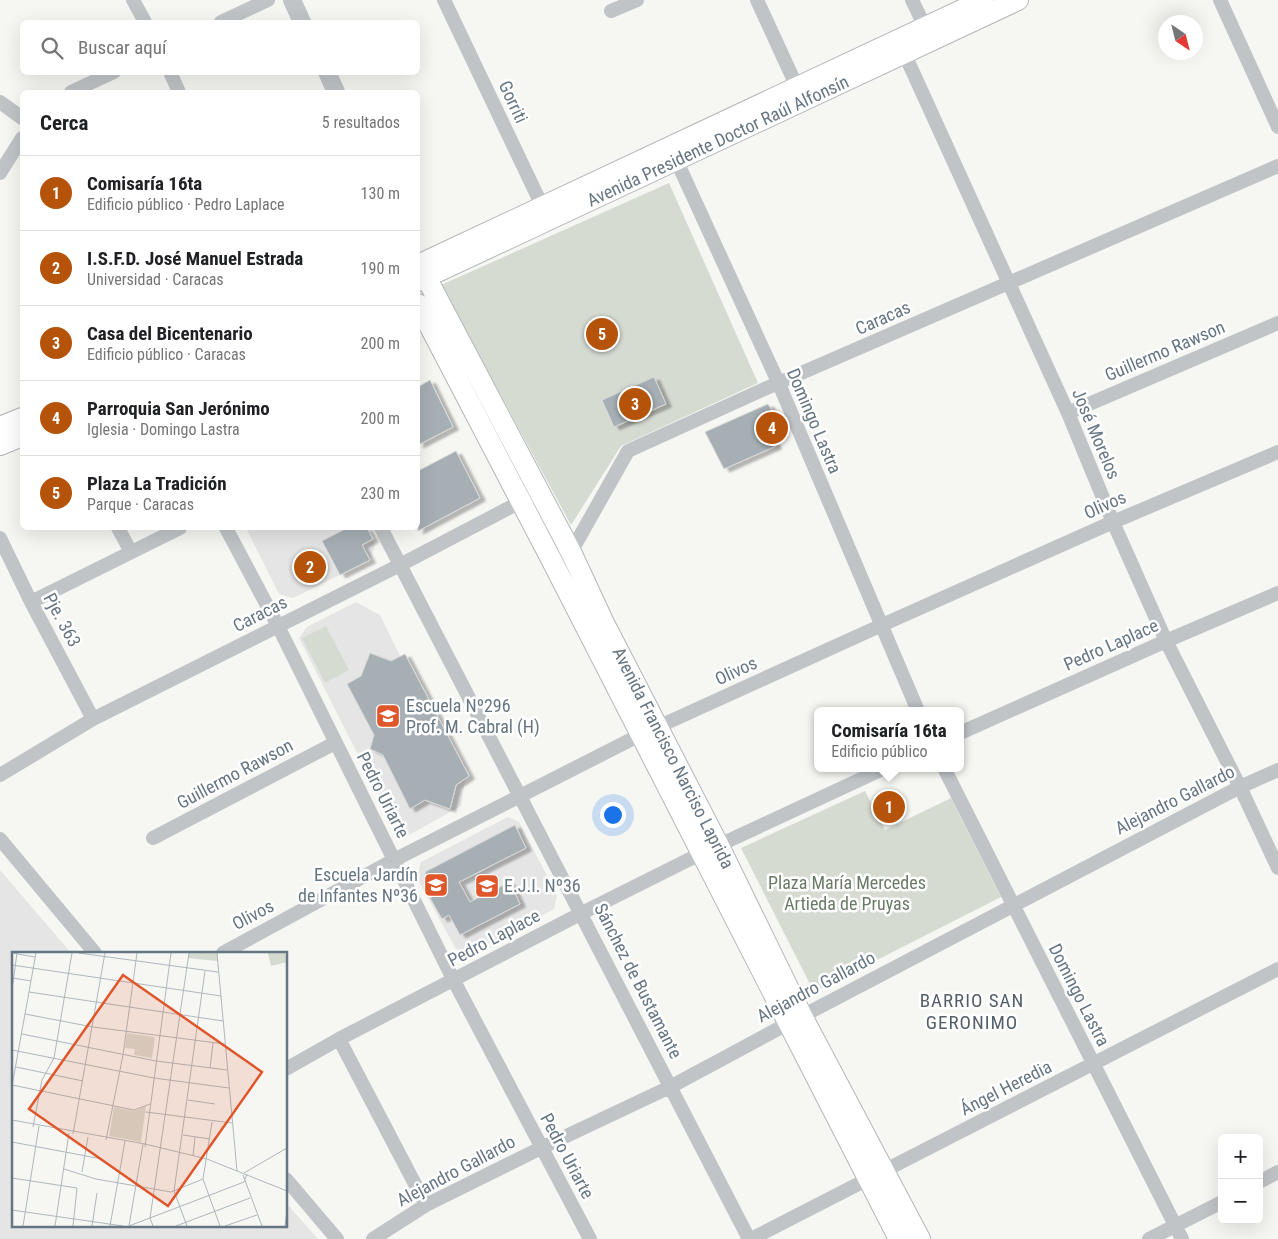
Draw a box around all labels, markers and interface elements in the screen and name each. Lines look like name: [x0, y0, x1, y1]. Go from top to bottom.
north arrow: [1158, 15, 1203, 60]
search box: [20, 20, 420, 75]
icon: search: [38, 34, 66, 62]
text: Buscar aquí: [78, 36, 167, 59]
street label: Avenida Presidente Doctor Raúl Alfonsín: [584, 71, 852, 211]
street label: Gorriti: [495, 77, 532, 126]
text: Cerca: [40, 111, 88, 135]
text: 5 resultados: [322, 113, 400, 132]
text: Comisaría 16ta: [87, 172, 202, 195]
text: 1: [52, 184, 60, 203]
text: 130 m: [361, 184, 400, 203]
text: Edificio público · Pedro Laplace: [87, 195, 285, 214]
text: I.S.F.D. José Manuel Estrada: [87, 247, 303, 270]
text: 2: [52, 259, 60, 278]
text: 190 m: [361, 259, 400, 278]
text: Universidad · Caracas: [87, 270, 224, 289]
street label: Caracas: [852, 296, 913, 339]
pin: 5: [586, 315, 618, 353]
street label: Guillermo Rawson: [1102, 316, 1228, 385]
text: Casa del Bicentenario: [87, 322, 253, 345]
text: 3: [52, 334, 60, 353]
text: 200 m: [361, 334, 400, 353]
text: Edificio público · Caracas: [87, 345, 246, 364]
street label: Domingo Lastra: [783, 365, 846, 477]
pin: 3: [619, 385, 651, 423]
street label: José Morelos: [1068, 385, 1125, 482]
text: Parroquia San Jerónimo: [87, 397, 270, 420]
text: 4: [52, 409, 60, 428]
text: 200 m: [361, 409, 400, 428]
pin: 4: [756, 409, 788, 447]
text: Iglesia · Domingo Lastra: [87, 420, 240, 439]
text: Plaza La Tradición: [87, 472, 227, 495]
text: 5: [52, 484, 60, 503]
text: 230 m: [361, 484, 400, 503]
street label: Olivos: [1080, 486, 1129, 523]
text: Parque · Caracas: [87, 495, 194, 514]
pin: 2: [294, 548, 326, 586]
street label: Pje. 363: [40, 589, 85, 650]
street label: Caracas: [229, 591, 290, 636]
street label: Pedro Laplace: [1060, 614, 1161, 675]
street label: Avenida Francisco Narciso Laprida: [608, 644, 739, 872]
street label: Olivos: [711, 652, 760, 689]
place label: Escuela Nº296 Prof. M. Cabral (H): [406, 695, 540, 738]
school or university icon: Escuela Nº296 Prof. M. Cabral (H): [375, 703, 401, 729]
popup: [814, 707, 964, 772]
text: Comisaría 16ta: [831, 719, 947, 742]
street label: Guillermo Rawson: [173, 734, 296, 813]
text: Edificio público: [831, 742, 928, 761]
street label: Pedro Uriarte: [353, 748, 414, 841]
street label: Alejandro Gallardo: [1112, 760, 1238, 839]
pin: 1: [873, 788, 905, 826]
your location: [600, 802, 626, 828]
place label: Escuela Jardín de Infantes Nº36: [298, 864, 418, 906]
school or university icon: Escuela Jardín de Infantes Nº36: [423, 872, 449, 898]
park label: Plaza María Mercedes Artieda de Pruyas: [768, 872, 926, 914]
school or university icon: E.J.I. Nº36: [474, 873, 500, 899]
place label: E.J.I. Nº36: [504, 875, 581, 896]
street label: Olivos: [228, 895, 277, 934]
street label: Sánchez de Bustamante: [590, 900, 687, 1062]
street label: Pedro Laplace: [444, 905, 543, 971]
street label: Domingo Lastra: [1045, 940, 1114, 1050]
street label: Alejandro Gallardo: [753, 947, 879, 1027]
inset map: [12, 952, 288, 1226]
district label: BARRIO SAN GERONIMO: [920, 989, 1024, 1034]
street label: Ángel Heredia: [957, 1056, 1055, 1120]
street label: Pedro Uriarte: [536, 1109, 599, 1202]
street label: Alejandro Gallardo: [393, 1131, 519, 1211]
map controls: [1218, 1134, 1263, 1224]
button: +: [1218, 1134, 1263, 1179]
button: −: [1218, 1179, 1263, 1224]

